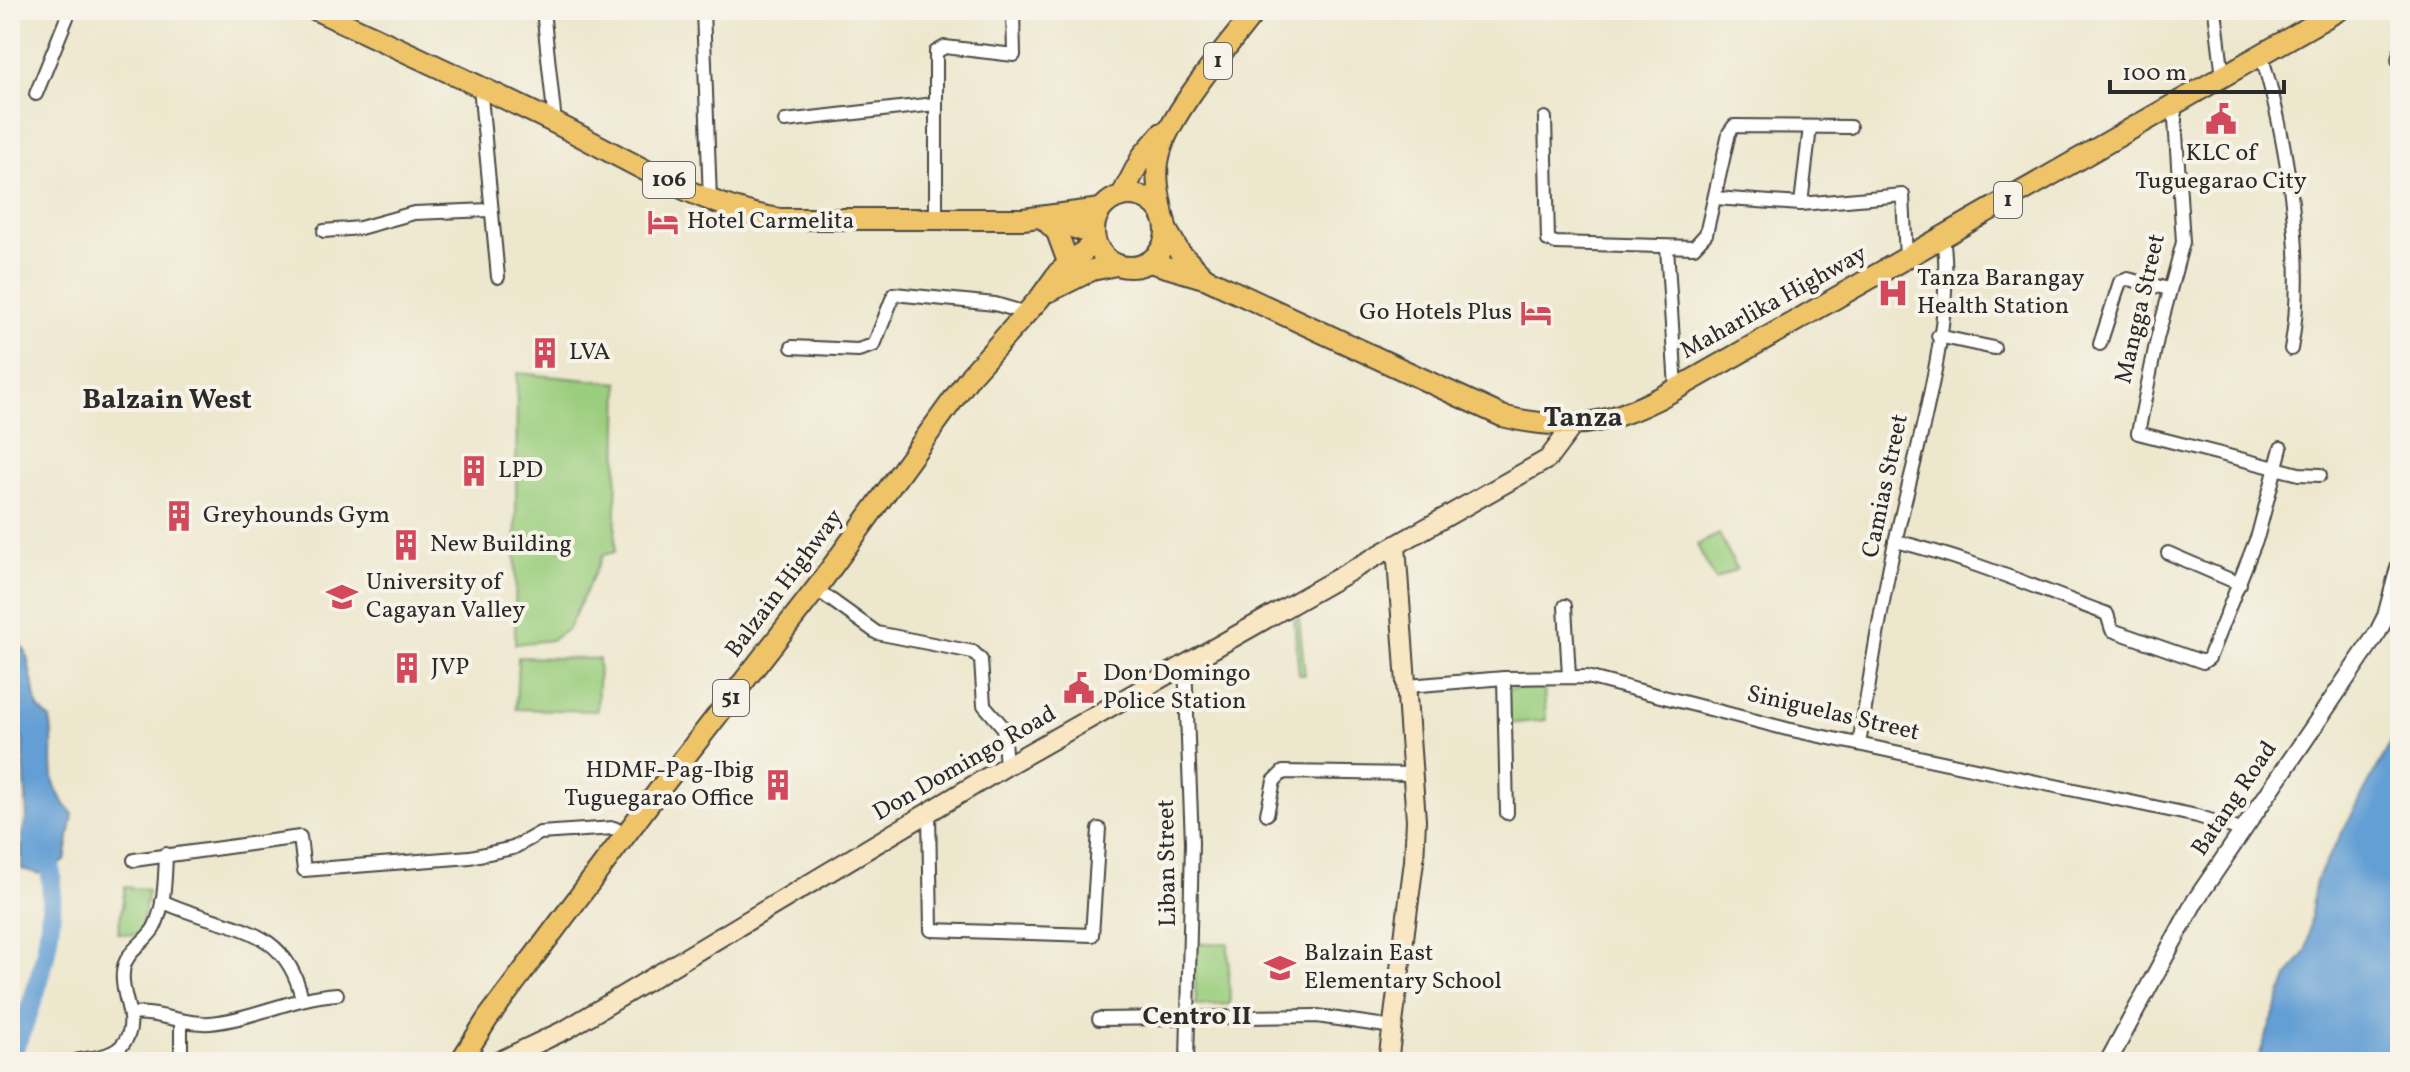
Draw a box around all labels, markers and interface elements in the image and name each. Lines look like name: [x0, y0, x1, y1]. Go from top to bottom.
road number: 1: [1204, 43, 1232, 79]
scale bar: [2110, 44, 2284, 94]
text: 100 m: [2122, 57, 2187, 91]
public building icon: KLC of Tuguegarao City: [2204, 102, 2238, 136]
place label: KLC of Tuguegarao City: [2135, 137, 2307, 199]
road number: 106: [643, 162, 695, 198]
road number: 1: [1994, 182, 2022, 218]
hotel icon: Hotel Carmelita: [646, 205, 680, 239]
place label: Hotel Carmelita: [687, 205, 854, 239]
street label: Mangga Street: [2107, 231, 2175, 387]
street label: Maharlika Highway: [1675, 238, 1873, 368]
place label: Tanza Barangay Health Station: [1917, 262, 2084, 324]
hospital icon: Tanza Barangay Health Station: [1876, 276, 1910, 310]
place label: Go Hotels Plus: [1359, 296, 1512, 330]
hotel icon: Go Hotels Plus: [1519, 296, 1553, 330]
building icon: LVA: [528, 336, 562, 370]
place label: LVA: [569, 336, 611, 370]
district label: Balzain West: [82, 381, 252, 420]
district label: Tanza: [1543, 399, 1623, 438]
street label: Camias Street: [1854, 411, 1918, 561]
building icon: LPD: [457, 454, 491, 488]
place label: LPD: [498, 454, 543, 488]
building icon: Greyhounds Gym: [162, 499, 196, 533]
place label: Greyhounds Gym: [203, 499, 390, 533]
street label: Balzain Highway: [718, 503, 852, 665]
building icon: New Building: [389, 528, 423, 562]
place label: New Building: [430, 528, 572, 562]
place label: University of Cagayan Valley: [366, 566, 525, 628]
school or university icon: University of Cagayan Valley: [325, 580, 359, 614]
building icon: JVP: [390, 651, 424, 685]
place label: JVP: [431, 651, 469, 685]
place label: Don Domingo Police Station: [1103, 657, 1251, 719]
public building icon: Don Domingo Police Station: [1062, 671, 1096, 705]
street label: Siniguelas Street: [1743, 678, 1923, 750]
road number: 51: [713, 680, 749, 716]
street label: Don Domingo Road: [867, 698, 1063, 830]
street label: Batang Road: [2184, 735, 2286, 863]
place label: HDMF-Pag-Ibig Tuguegarao Office: [564, 754, 754, 816]
building icon: HDMF-Pag-Ibig Tuguegarao Office: [761, 768, 795, 802]
street label: Liban Street: [1150, 799, 1186, 927]
place label: Balzain East Elementary School: [1304, 937, 1502, 999]
school or university icon: Balzain East Elementary School: [1263, 951, 1297, 985]
district label: Centro II: [1143, 999, 1252, 1035]

